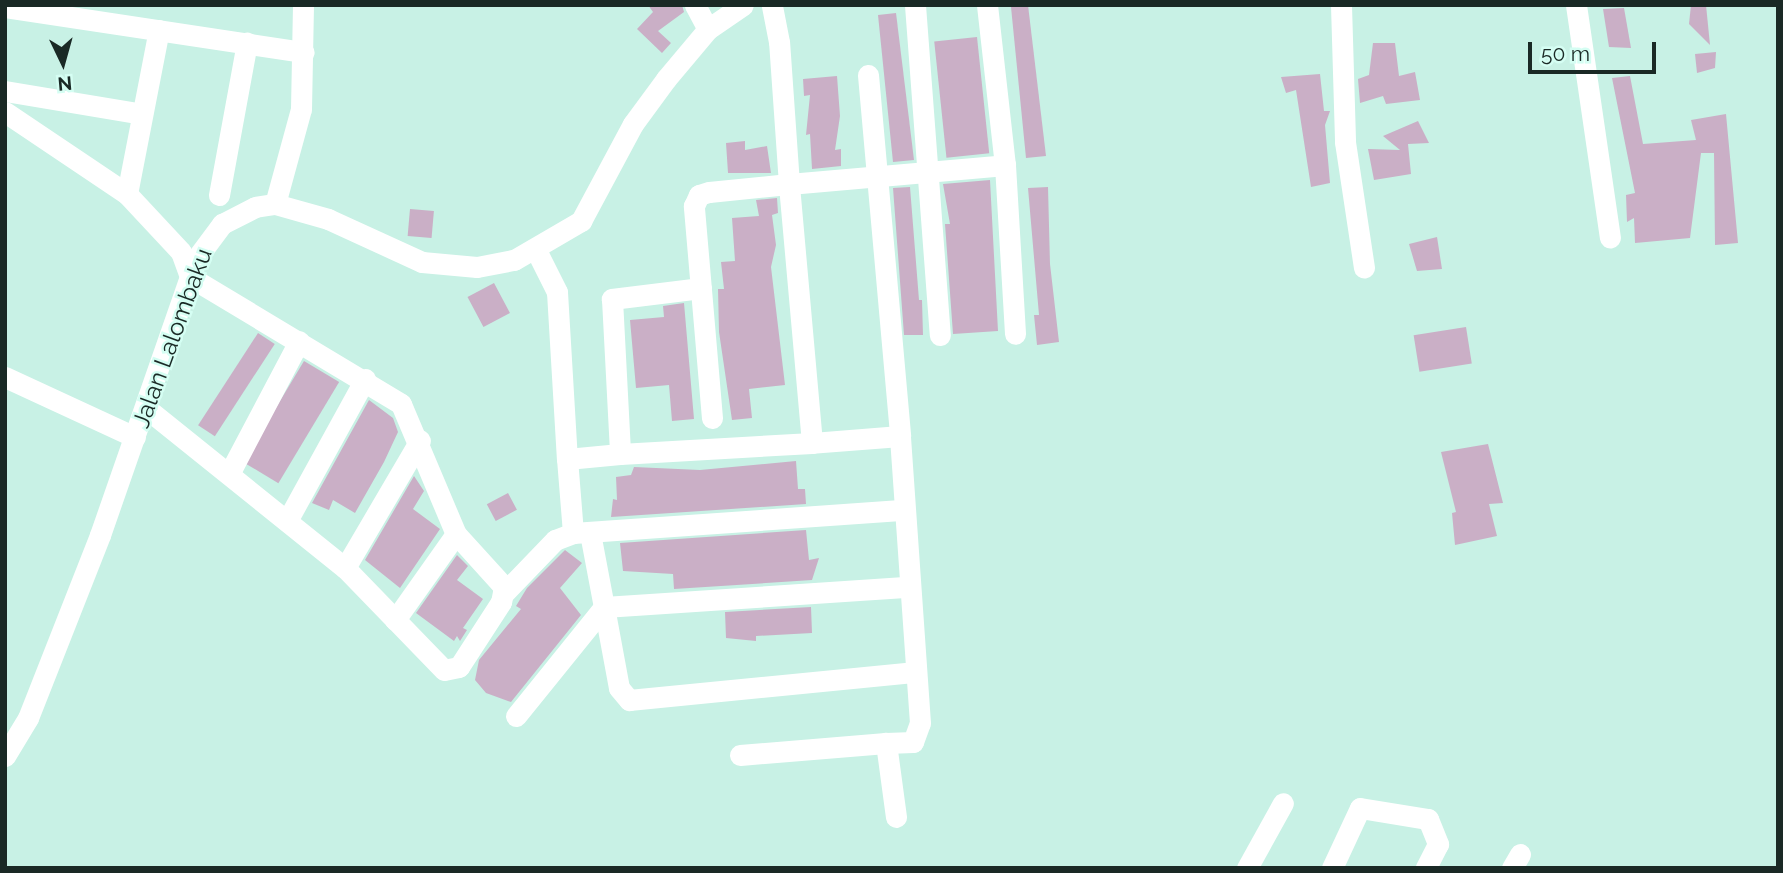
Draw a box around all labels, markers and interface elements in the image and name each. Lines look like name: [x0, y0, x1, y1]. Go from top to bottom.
north arrow: [28, 28, 98, 98]
scale bar: [1531, 28, 1659, 72]
text: 50 m: [1541, 41, 1590, 66]
text: N: [57, 72, 73, 96]
street label: Jalan Lalombaku: [126, 244, 218, 432]

